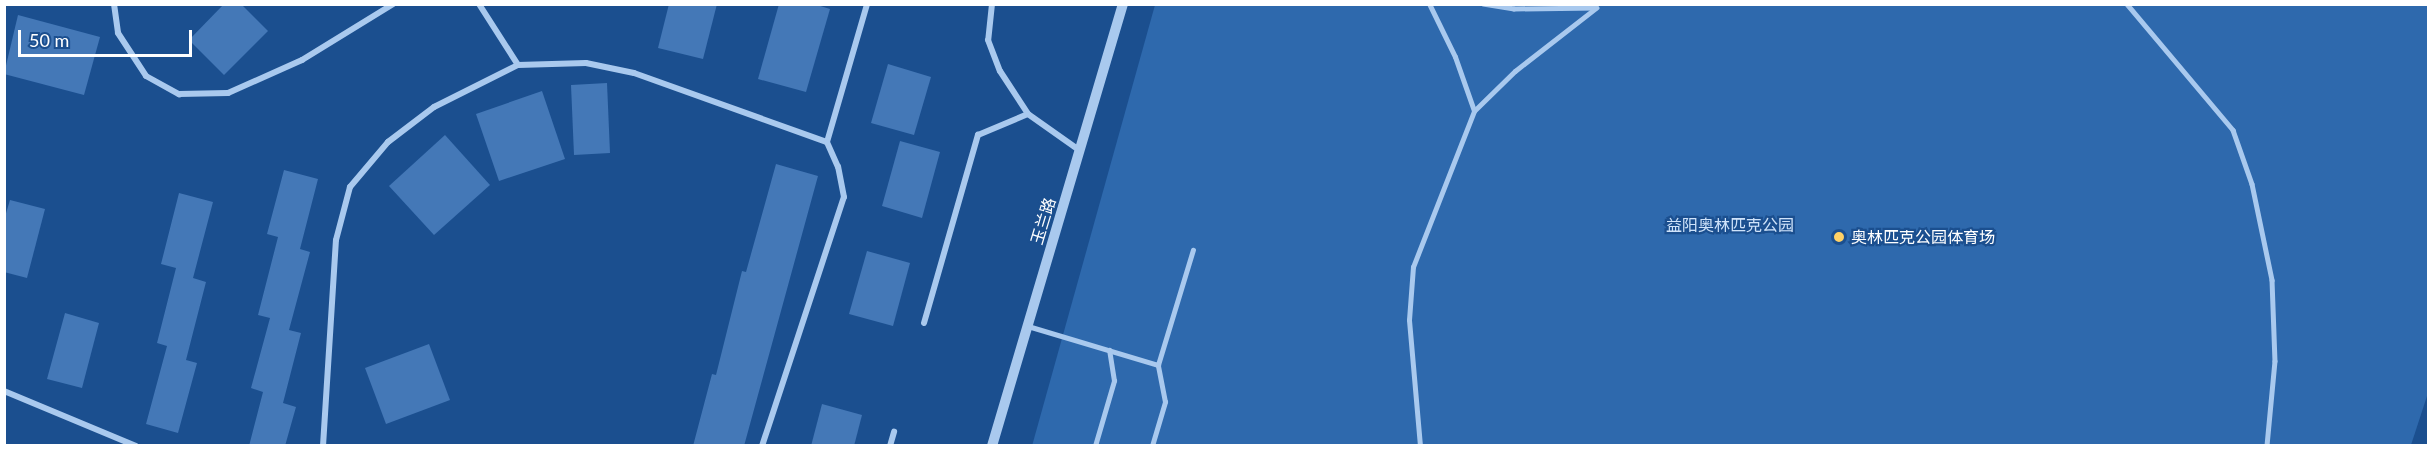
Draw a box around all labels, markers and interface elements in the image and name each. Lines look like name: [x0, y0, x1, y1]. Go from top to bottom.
scale bar: [21, 18, 195, 56]
text: 50 m: [29, 29, 69, 51]
street label: 玉兰路: [1027, 195, 1059, 247]
park label: 益阳奥林匹克公园: [1666, 215, 1794, 235]
place label: 奥林匹克公园体育场: [1851, 227, 1995, 247]
marker: 奥林匹克公园体育场: [1832, 230, 1846, 244]

